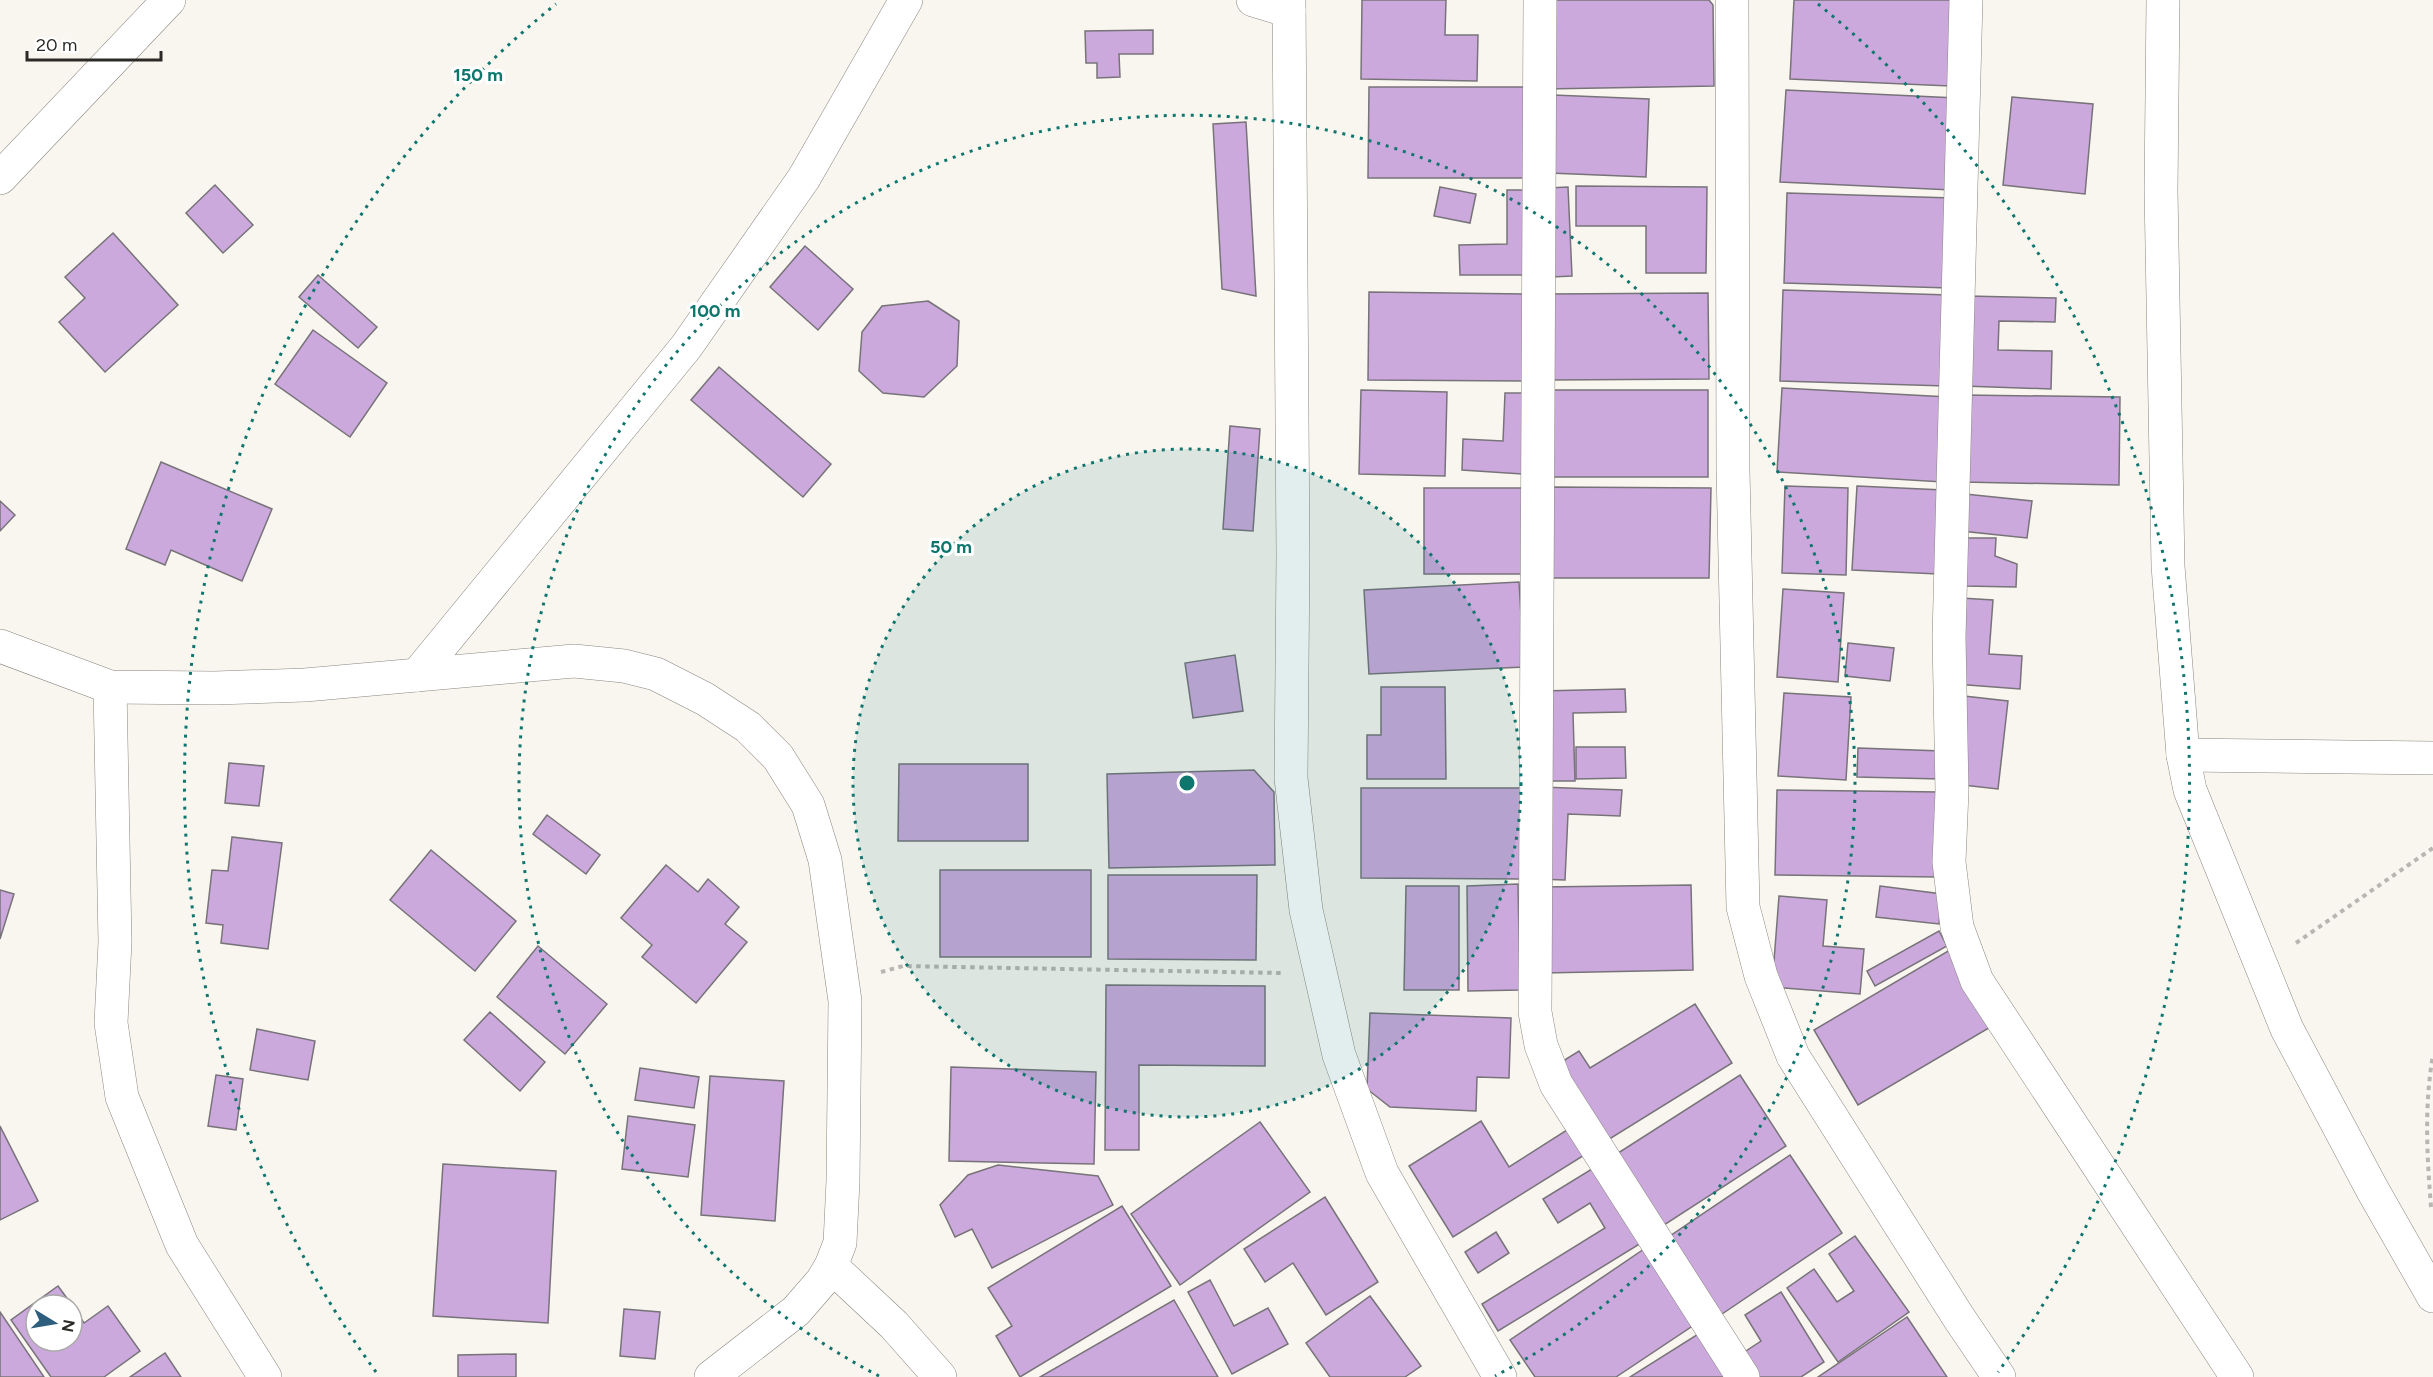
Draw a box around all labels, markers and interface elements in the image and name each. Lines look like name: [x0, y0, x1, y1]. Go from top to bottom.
scale bar: [27, 24, 160, 62]
text: 20 m: [36, 34, 77, 56]
text: 150 m: [453, 64, 503, 86]
text: 100 m: [690, 300, 740, 322]
text: 50 m: [930, 536, 972, 558]
centre of rings: [1177, 773, 1197, 793]
north arrow: [24, 1293, 84, 1353]
text: N: [58, 1318, 79, 1334]

